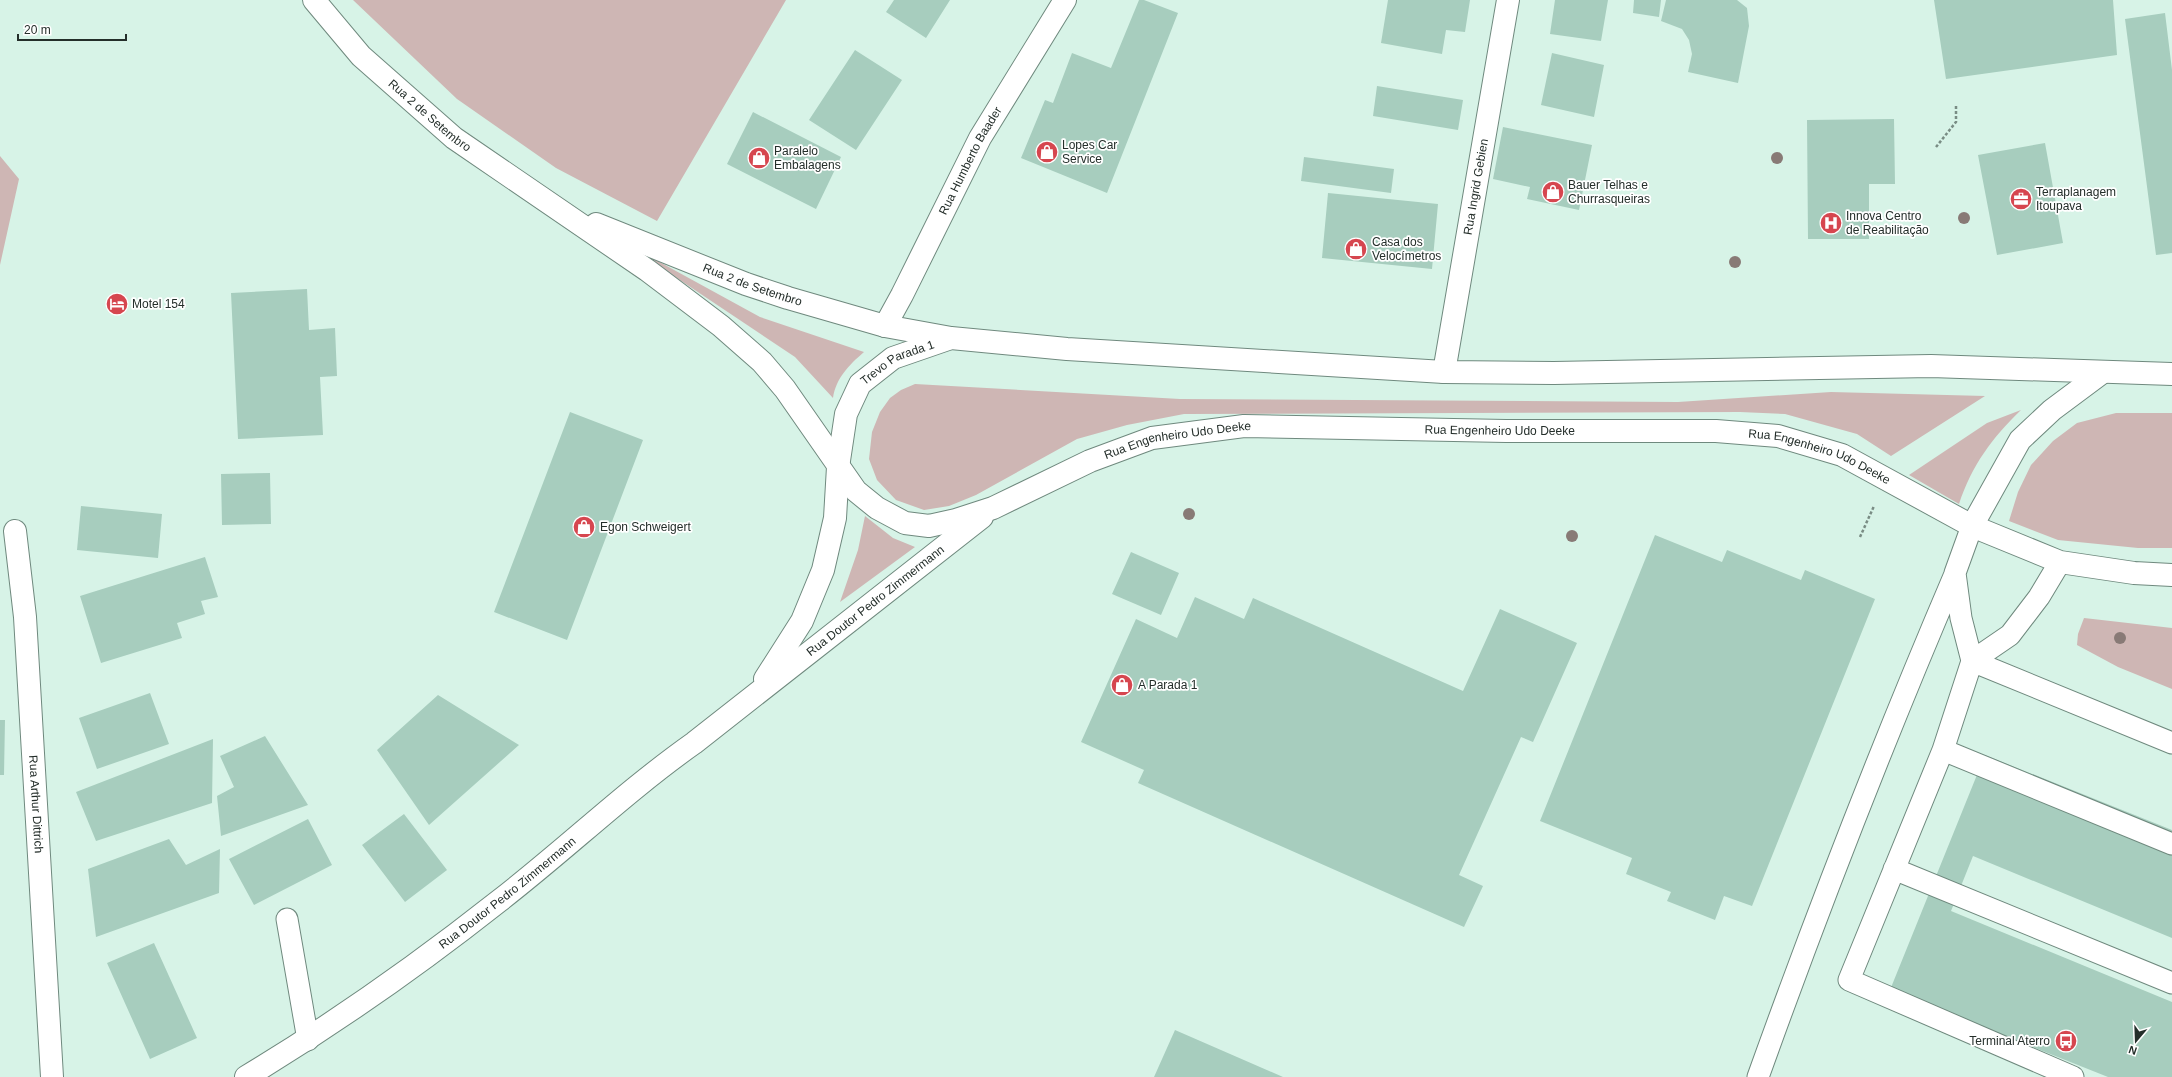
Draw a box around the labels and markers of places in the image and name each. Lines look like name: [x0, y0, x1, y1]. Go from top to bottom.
place label: Lopes Car Service: [1062, 138, 1117, 166]
shop icon: Lopes Car Service: [1034, 139, 1060, 165]
place label: Paralelo Embalagens: [774, 144, 841, 172]
shop icon: Paralelo Embalagens: [746, 145, 772, 171]
place label: Bauer Telhas e Churrasqueiras: [1568, 178, 1650, 206]
shop icon: Bauer Telhas e Churrasqueiras: [1540, 179, 1566, 205]
place label: Terraplanagem Itoupava: [2036, 185, 2116, 213]
office icon: Terraplanagem Itoupava: [2008, 186, 2034, 212]
place label: Innova Centro de Reabilitação: [1846, 209, 1929, 237]
hospital icon: Innova Centro de Reabilitação: [1818, 210, 1844, 236]
place label: Casa dos Velocímetros: [1372, 235, 1441, 263]
shop icon: Casa dos Velocímetros: [1343, 236, 1369, 262]
hotel icon: Motel 154: [104, 291, 130, 317]
place label: Motel 154: [132, 297, 185, 311]
shop icon: Egon Schweigert: [571, 514, 597, 540]
place label: Egon Schweigert: [600, 520, 691, 534]
shop icon: A Parada 1: [1109, 672, 1135, 698]
place label: A Parada 1: [1138, 678, 1198, 692]
bus stop icon: Terminal Aterro: [2053, 1028, 2079, 1054]
place label: Terminal Aterro: [1969, 1034, 2050, 1048]

